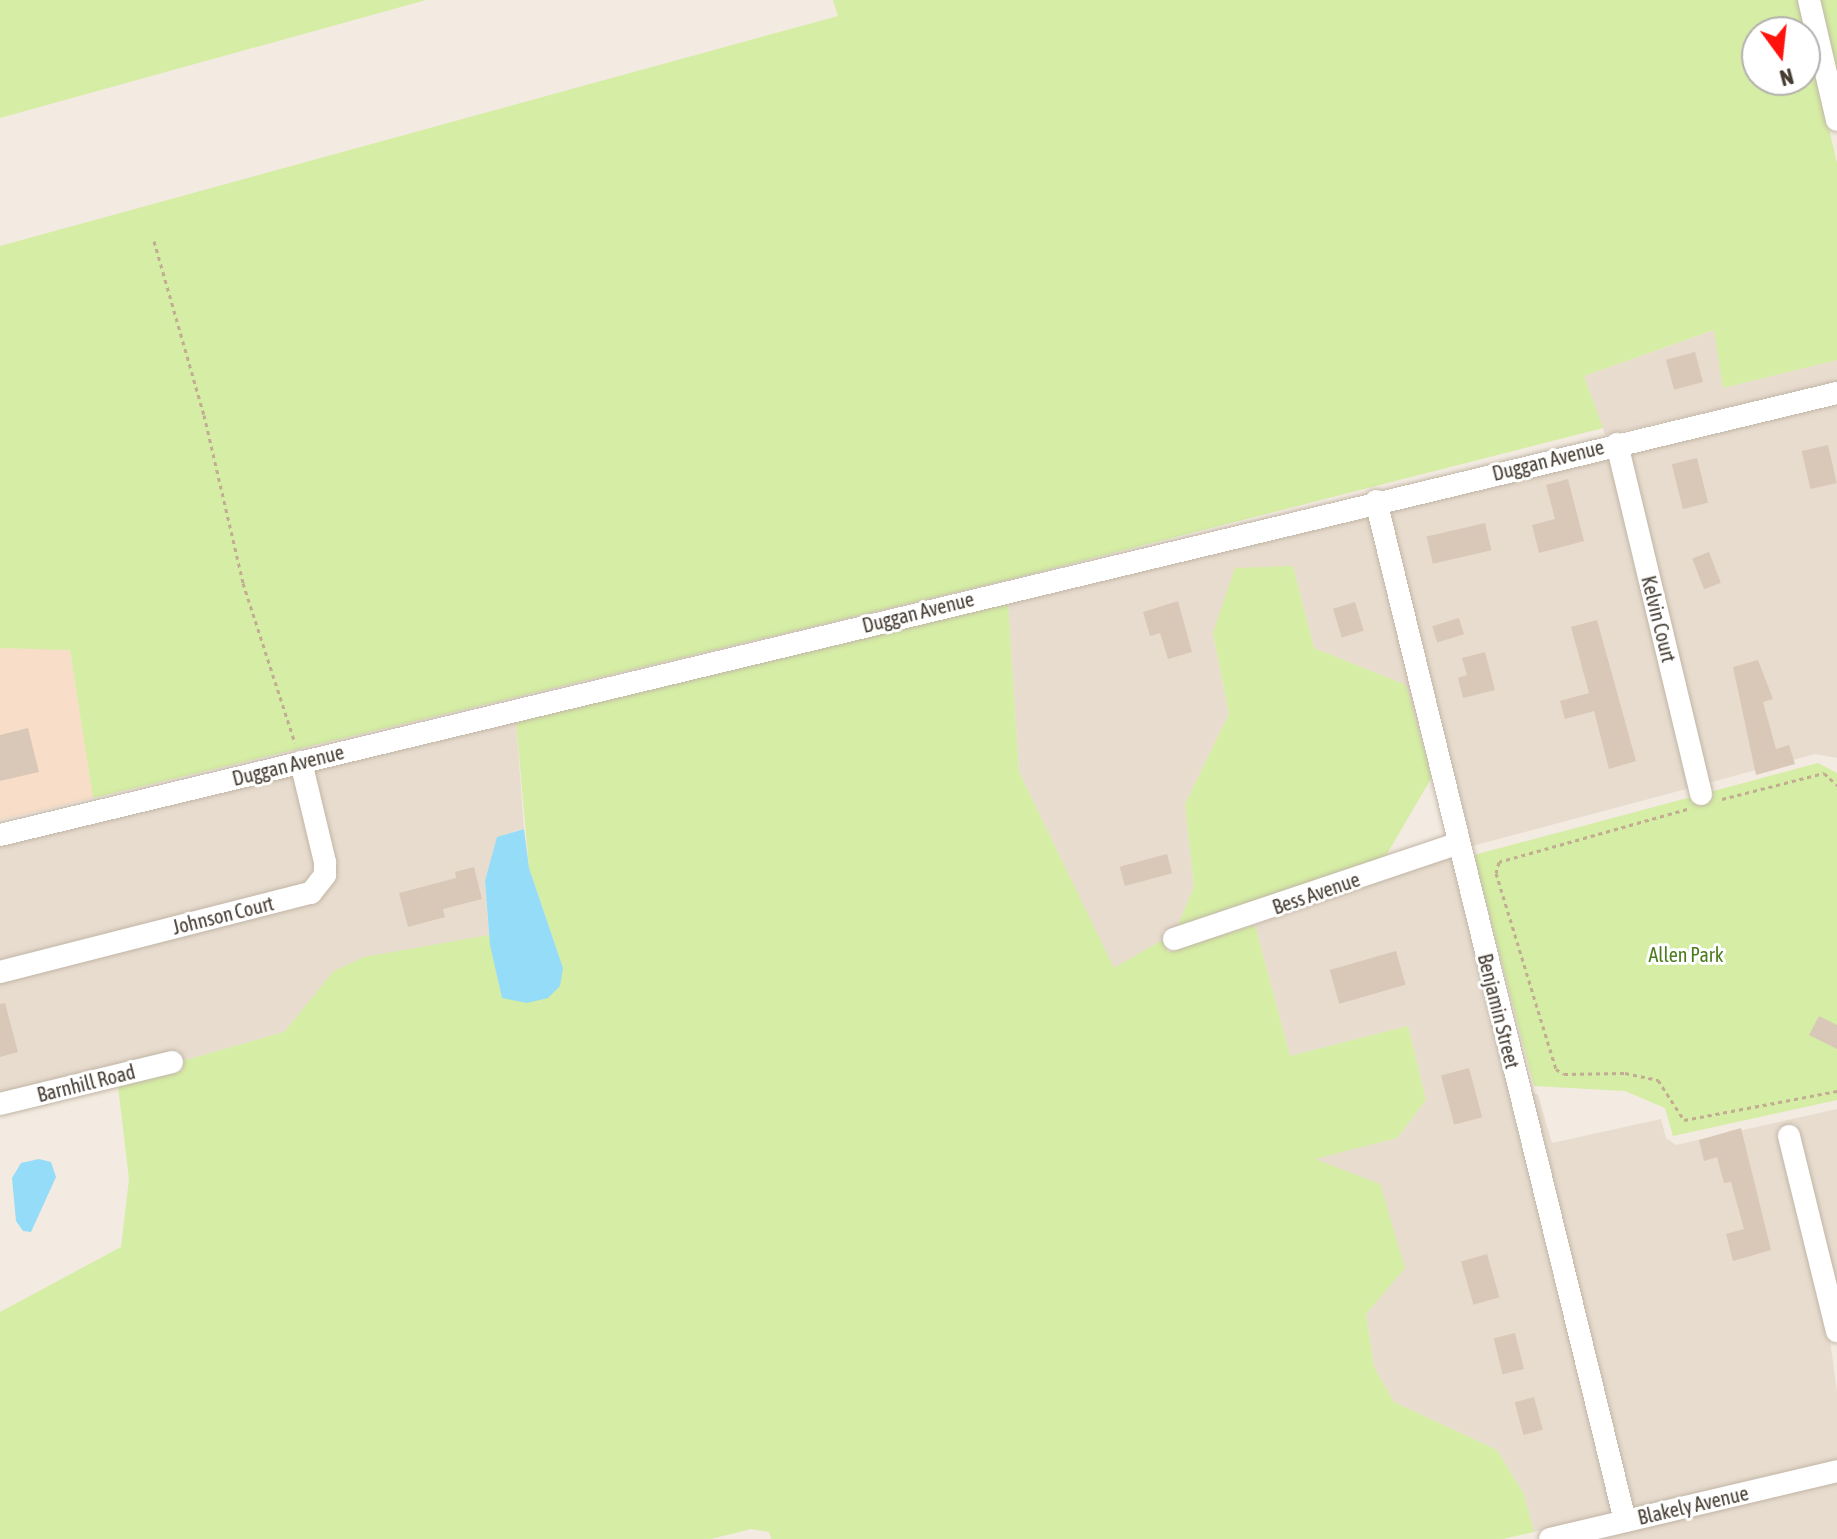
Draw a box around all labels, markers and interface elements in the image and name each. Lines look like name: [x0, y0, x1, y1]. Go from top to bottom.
north arrow: [1741, 16, 1821, 96]
text: N: [1777, 63, 1796, 91]
street label: Duggan Avenue: [1490, 435, 1606, 485]
street label: Kelvin Court: [1637, 573, 1681, 665]
street label: Duggan Avenue: [860, 587, 976, 637]
street label: Duggan Avenue: [230, 740, 346, 790]
street label: Bess Avenue: [1269, 867, 1363, 919]
street label: Johnson Court: [170, 891, 276, 939]
park label: Allen Park: [1648, 942, 1724, 966]
street label: Benjamin Street: [1473, 951, 1525, 1071]
street label: Barnhill Road: [34, 1059, 138, 1107]
street label: Blakely Avenue: [1635, 1481, 1751, 1529]

